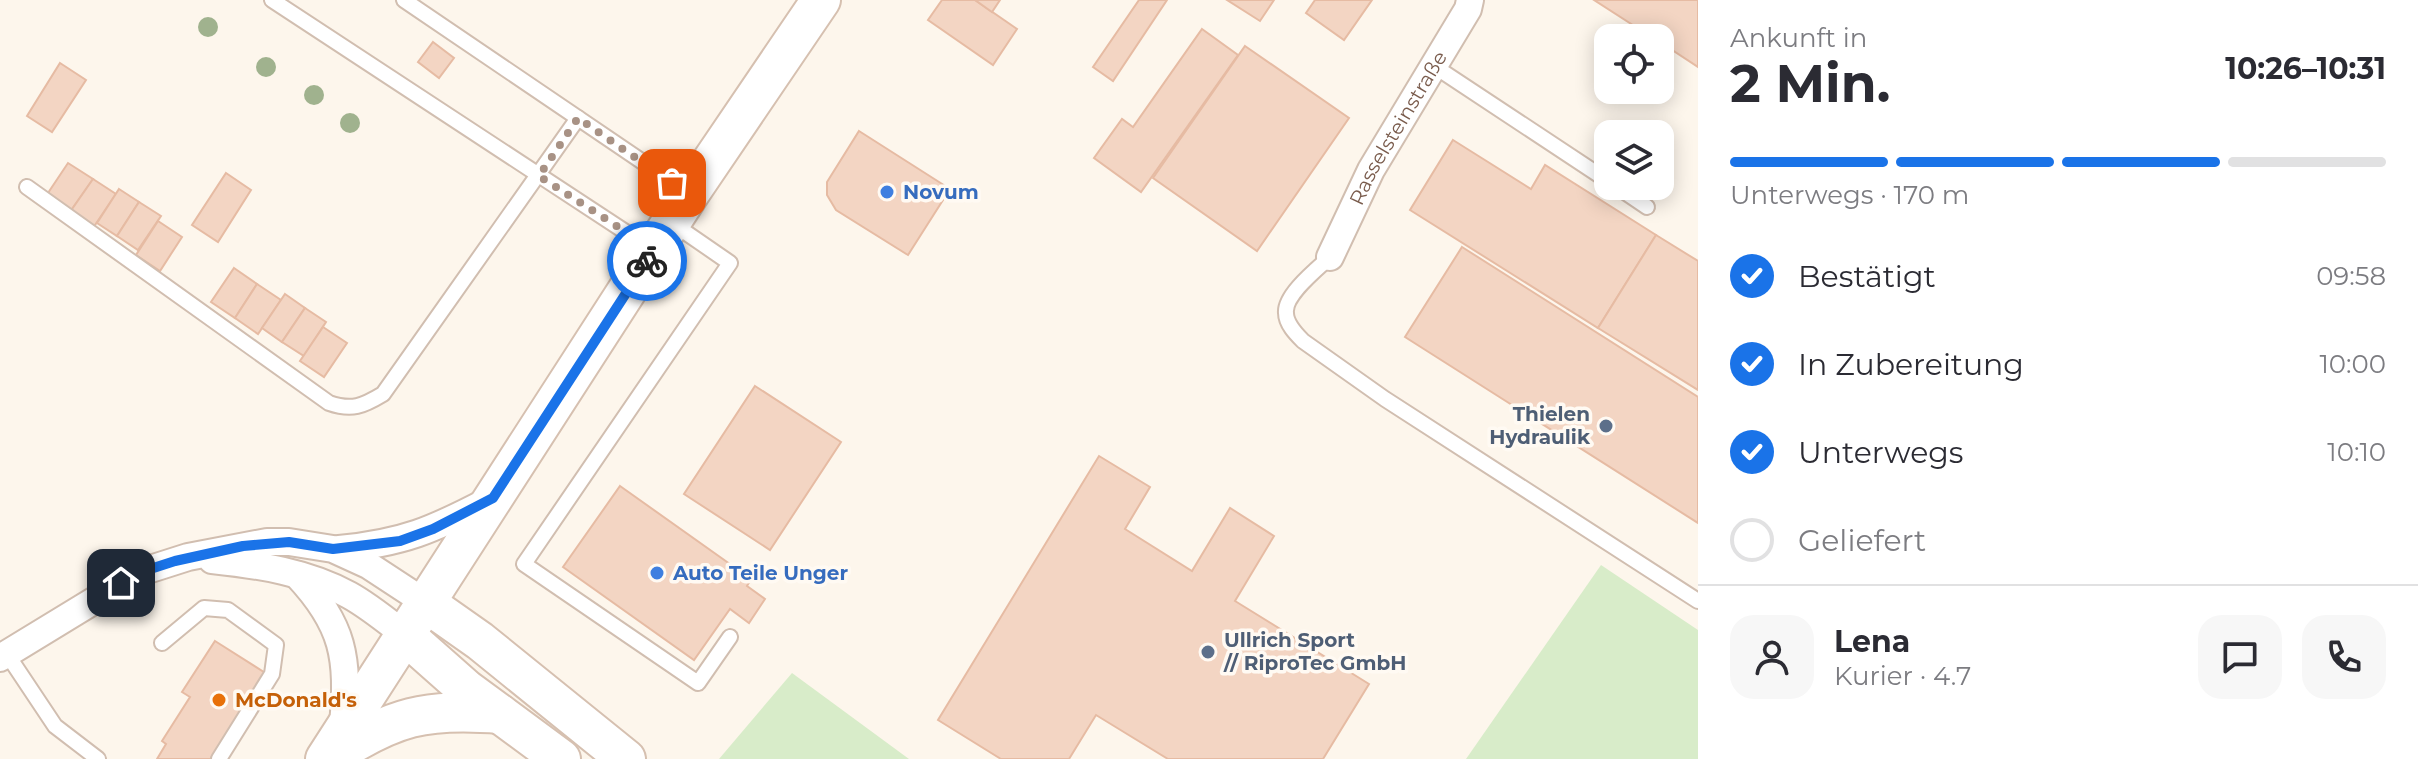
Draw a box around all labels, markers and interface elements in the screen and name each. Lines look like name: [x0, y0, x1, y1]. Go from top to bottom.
text: Ankunft in: [1730, 22, 1867, 54]
map controls: [1594, 24, 1674, 200]
button: locate: [1594, 24, 1674, 104]
street label: Rasselsteinstraße: [1344, 47, 1452, 209]
text: 10:26–10:31: [2225, 50, 2386, 87]
text: 2 Min.: [1730, 52, 1890, 115]
button: layers: [1594, 120, 1674, 200]
pin: [638, 149, 706, 217]
icon: bag: [650, 161, 694, 205]
text: Unterwegs · 170 m: [1730, 179, 1969, 211]
place label: Novum: [903, 180, 979, 204]
marker: Novum: [878, 183, 896, 201]
courier: [607, 221, 687, 301]
icon: bike: [625, 239, 669, 283]
icon: check: [1730, 254, 1774, 298]
text: Bestätigt: [1798, 258, 1936, 295]
text: 09:58: [2316, 260, 2386, 292]
icon: check: [1730, 342, 1774, 386]
text: In Zubereitung: [1798, 346, 2024, 383]
text: 10:00: [2319, 348, 2386, 380]
place label: Thielen Hydraulik: [1489, 402, 1591, 449]
marker: Thielen Hydraulik: [1597, 417, 1615, 435]
icon: check: [1730, 430, 1774, 474]
text: Unterwegs: [1798, 434, 1963, 471]
text: 10:10: [2327, 436, 2386, 468]
text: Geliefert: [1798, 522, 1926, 559]
pin: [87, 549, 155, 617]
icon: home: [99, 561, 143, 605]
place label: Auto Teile Unger: [672, 561, 848, 585]
marker: Auto Teile Unger: [648, 564, 666, 582]
button: person: [1730, 615, 1814, 699]
button: chat: [2198, 615, 2282, 699]
button: phone: [2302, 615, 2386, 699]
text: Lena: [1834, 623, 1910, 660]
place label: Ullrich Sport // RiproTec GmbH: [1223, 628, 1406, 675]
marker: Ullrich Sport // RiproTec GmbH: [1199, 643, 1217, 661]
text: Kurier · 4.7: [1834, 660, 1971, 692]
place label: McDonald's: [235, 688, 357, 712]
marker: McDonald's: [210, 691, 228, 709]

